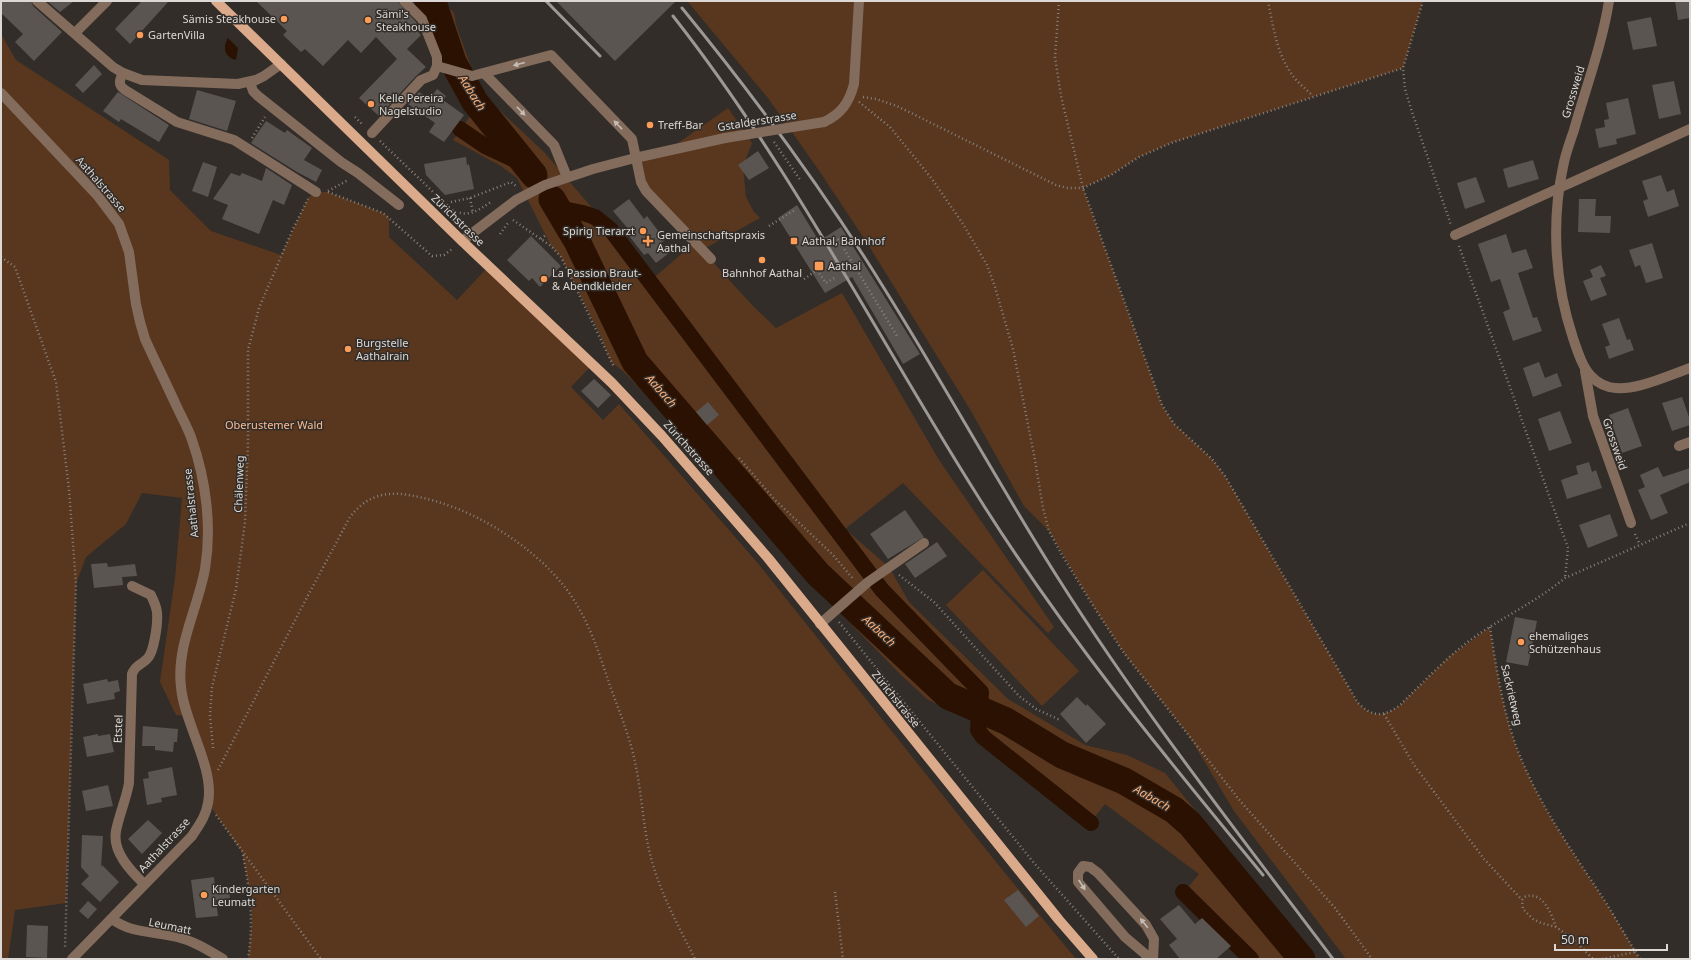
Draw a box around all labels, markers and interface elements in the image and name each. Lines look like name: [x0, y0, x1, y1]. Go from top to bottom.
place label: Sämi's Steakhouse: [376, 6, 436, 34]
place label: Sämis Steakhouse: [183, 11, 276, 26]
marker: Sämis Steakhouse: [279, 14, 289, 24]
marker: Sämi's Steakhouse: [363, 15, 373, 25]
place label: GartenVilla: [148, 27, 205, 42]
marker: GartenVilla: [135, 30, 145, 40]
one-way arrow: [513, 61, 525, 67]
street label: Grossweid: [1557, 64, 1588, 120]
water label: Aabach: [454, 71, 490, 114]
place label: Kelle Pereira Nagelstudio: [379, 90, 443, 118]
marker: Kelle Pereira Nagelstudio: [366, 99, 376, 109]
one-way arrow: [516, 106, 526, 116]
street label: Gstalderstrasse: [716, 107, 798, 134]
place label: Treff-Bar: [658, 117, 704, 132]
one-way arrow: [613, 120, 623, 130]
marker: Treff-Bar: [645, 120, 655, 130]
street label: Aathalstrasse: [73, 153, 130, 215]
street label: Zürichstrasse: [428, 190, 488, 249]
place label: Spirig Tierarzt: [563, 223, 635, 238]
marker: Spirig Tierarzt: [638, 226, 648, 236]
place label: Gemeinschaftspraxis Aathal: [657, 227, 765, 255]
place label: Aathal, Bahnhof: [802, 233, 886, 248]
marker: Gemeinschaftspraxis Aathal: [642, 235, 654, 247]
marker: Aathal, Bahnhof: [789, 236, 799, 246]
marker: Bahnhof Aathal: [757, 255, 767, 265]
place label: Aathal: [828, 258, 861, 273]
marker: Aathal: [813, 260, 825, 272]
place label: La Passion Braut- & Abendkleider: [552, 265, 642, 293]
place label: Bahnhof Aathal: [722, 265, 802, 280]
marker: La Passion Braut- & Abendkleider: [539, 274, 549, 284]
place label: Burgstelle Aathalrain: [356, 335, 409, 363]
marker: Burgstelle Aathalrain: [343, 344, 353, 354]
water label: Aabach: [641, 369, 681, 411]
street label: Grossweid: [1600, 416, 1631, 472]
park label: Oberustemer Wald: [225, 417, 323, 432]
street label: Zürichstrasse: [661, 417, 718, 478]
street label: Chälenweg: [230, 455, 247, 513]
street label: Aathalstrasse: [179, 468, 202, 538]
water label: Aabach: [858, 610, 900, 650]
place label: ehemaliges Schützenhaus: [1529, 628, 1601, 656]
marker: ehemaliges Schützenhaus: [1516, 637, 1526, 647]
street label: Sackrietweg: [1498, 663, 1527, 727]
street label: Zürichstrasse: [869, 667, 924, 730]
street label: Etstel: [110, 715, 125, 743]
water label: Aabach: [1130, 780, 1174, 815]
street label: Aathalstrasse: [134, 814, 193, 875]
one-way arrow: [1078, 879, 1086, 890]
place label: Kindergarten Leumatt: [212, 881, 280, 909]
marker: Kindergarten Leumatt: [199, 890, 209, 900]
street label: Leumatt: [147, 914, 193, 937]
one-way arrow: [1140, 918, 1149, 929]
scale bar: [1555, 926, 1667, 952]
text: 50 m: [1561, 931, 1589, 948]

